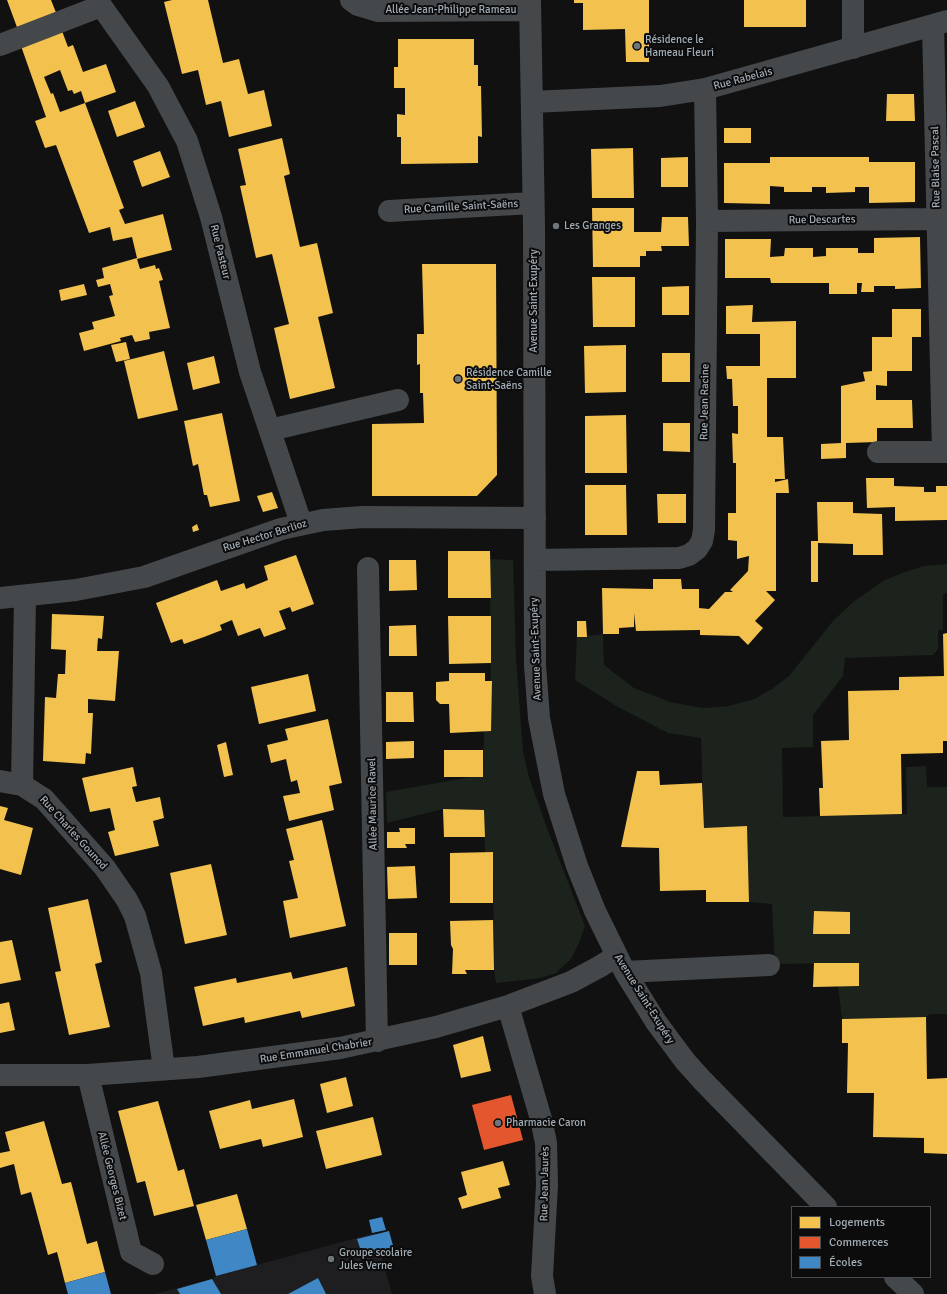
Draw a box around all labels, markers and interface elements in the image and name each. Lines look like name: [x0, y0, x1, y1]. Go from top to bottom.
street label: Allée Jean-Philippe Rameau: [385, 3, 517, 17]
place label: Résidence le Hameau Fleuri: [645, 33, 714, 59]
marker: Résidence le Hameau Fleuri: [632, 41, 642, 51]
street label: Rue Rabelais: [712, 65, 774, 93]
street label: Rue Blaise Pascal: [929, 126, 943, 208]
street label: Rue Camille Saint-Saëns: [403, 197, 519, 217]
street label: Rue Descartes: [788, 213, 856, 227]
place label: Les Granges: [564, 219, 621, 233]
marker: Les Granges: [551, 221, 561, 231]
street label: Rue Pasteur: [207, 223, 233, 281]
street label: Avenue Saint-Exupéry: [527, 249, 541, 353]
street label: Rue Jean Racine: [698, 364, 712, 440]
place label: Résidence Camille Saint-Saëns: [466, 366, 552, 392]
marker: Résidence Camille Saint-Saëns: [453, 374, 463, 384]
street label: Rue Hector Berlioz: [221, 517, 309, 555]
street label: Avenue Saint-Exupéry: [528, 597, 544, 701]
street label: Allée Maurice Ravel: [366, 758, 380, 850]
street label: Rue Charles Gounod: [36, 793, 110, 873]
street label: Avenue Saint-Exupéry: [611, 952, 677, 1046]
street label: Rue Emmanuel Chabrier: [259, 1036, 373, 1066]
place label: Pharmacie Caron: [506, 1116, 586, 1130]
marker: Pharmacie Caron: [493, 1118, 503, 1128]
street label: Allée Georges Bizet: [95, 1130, 129, 1222]
street label: Rue Jean Jaurès: [538, 1146, 552, 1222]
legend: [791, 1206, 931, 1278]
text: Logements: [829, 1215, 885, 1230]
text: Commerces: [829, 1235, 889, 1250]
place label: Groupe scolaire Jules Verne: [339, 1246, 412, 1272]
marker: Groupe scolaire Jules Verne: [326, 1254, 336, 1264]
text: Écoles: [829, 1255, 862, 1270]

